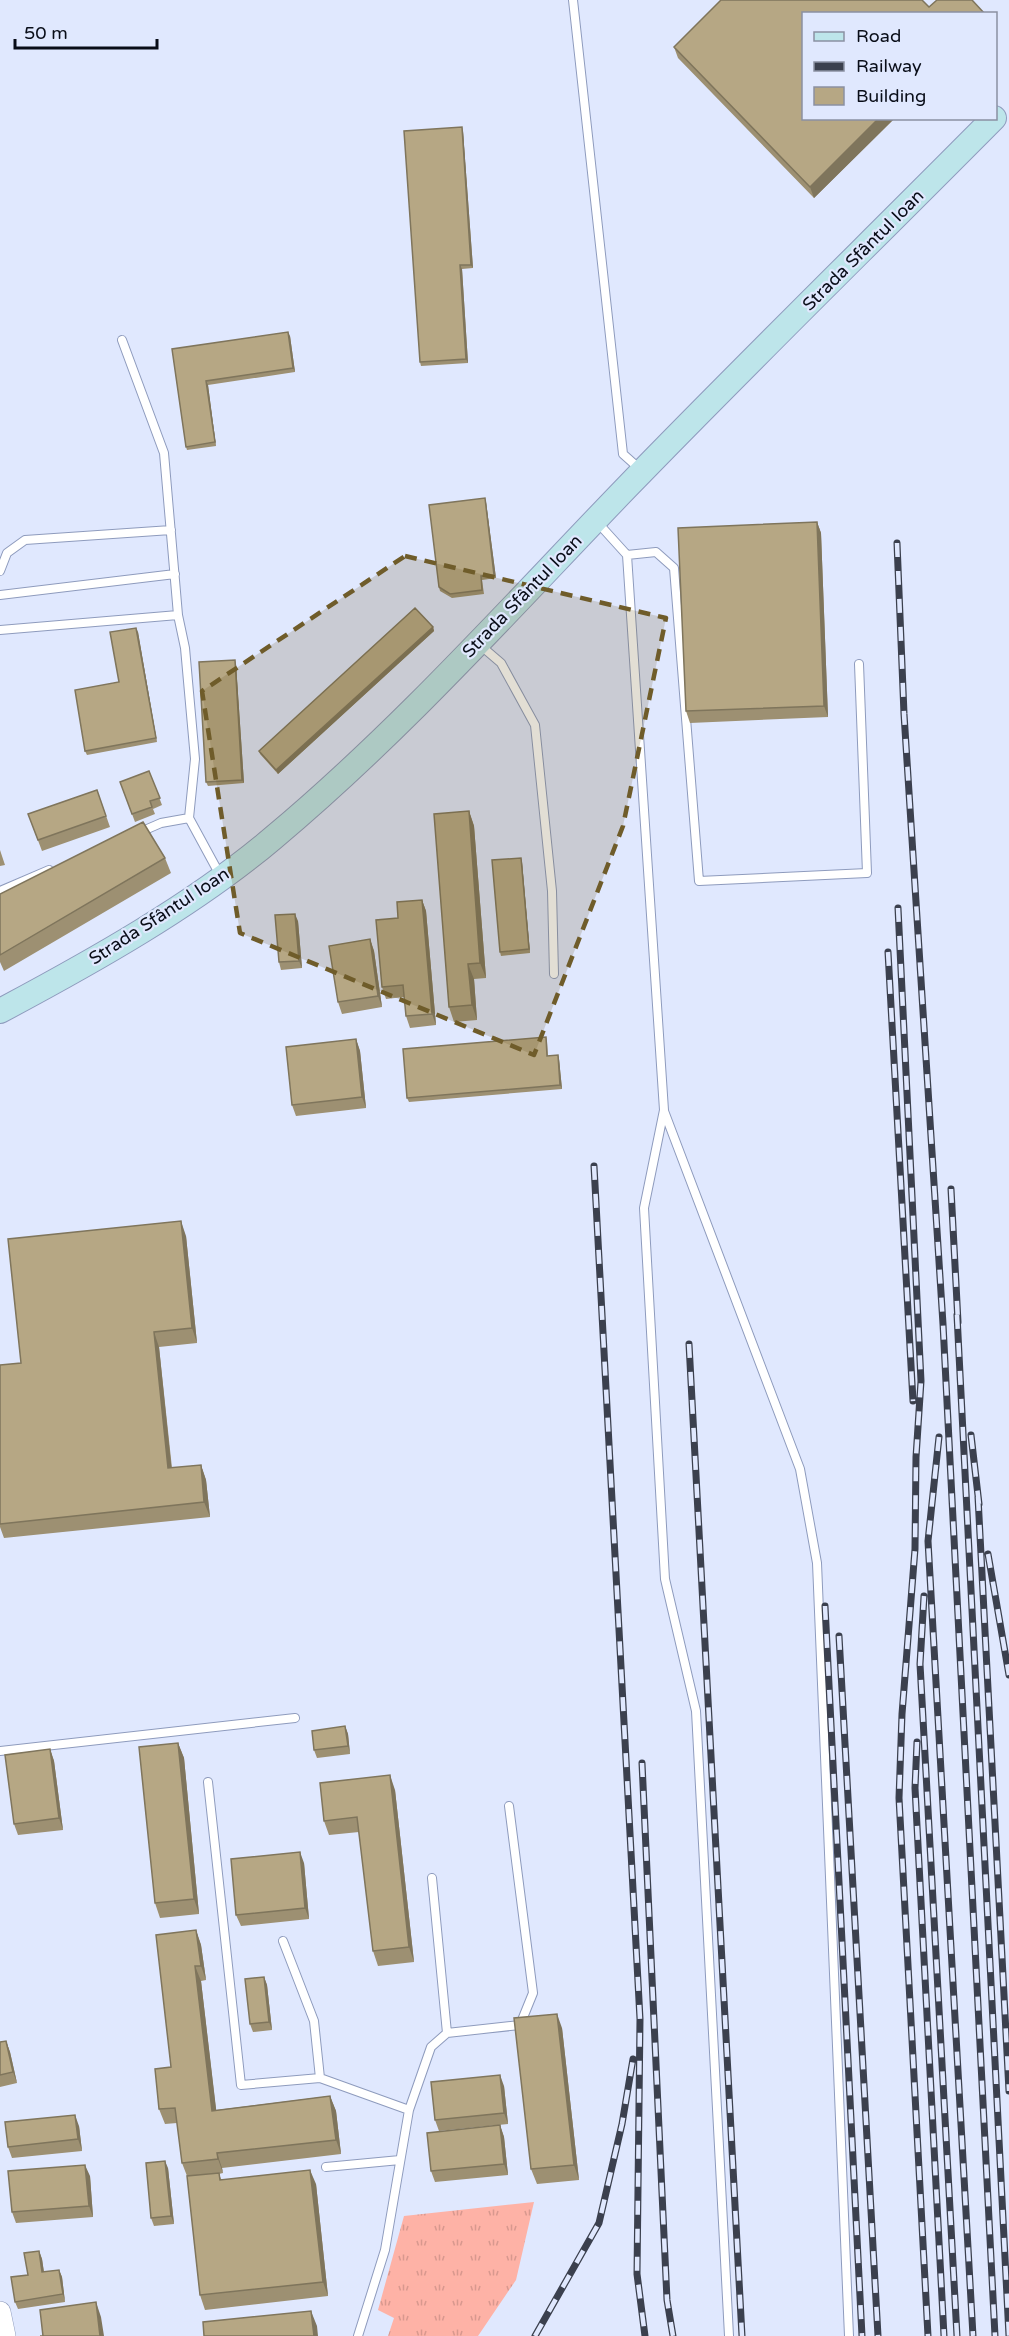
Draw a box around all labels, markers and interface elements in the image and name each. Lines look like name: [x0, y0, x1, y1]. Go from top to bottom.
scale bar: [15, 12, 158, 50]
legend: [802, 12, 997, 120]
text: 50 m: [24, 22, 68, 44]
text: Road: [856, 25, 901, 47]
text: Railway: [856, 55, 922, 77]
text: Building: [856, 85, 926, 107]
street label: Strada Sfântul Ioan: [798, 185, 928, 315]
street label: Strada Sfântul Ioan: [458, 530, 586, 662]
street label: Strada Sfântul Ioan: [85, 862, 233, 970]

